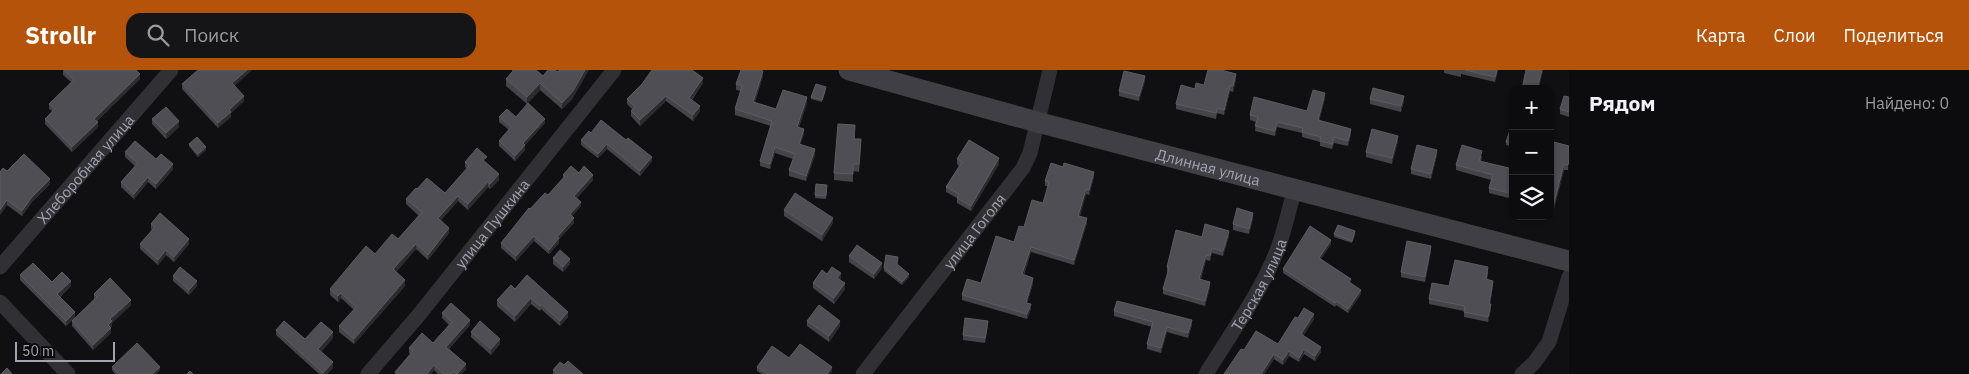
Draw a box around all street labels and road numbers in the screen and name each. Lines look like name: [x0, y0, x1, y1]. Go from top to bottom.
street label: Хлеборобная улица: [33, 110, 138, 227]
street label: Длинная улица: [1154, 144, 1262, 189]
street label: улица Пушкина: [450, 175, 533, 272]
street label: улица Гоголя: [939, 189, 1009, 273]
street label: Терская улица: [1227, 236, 1290, 334]

